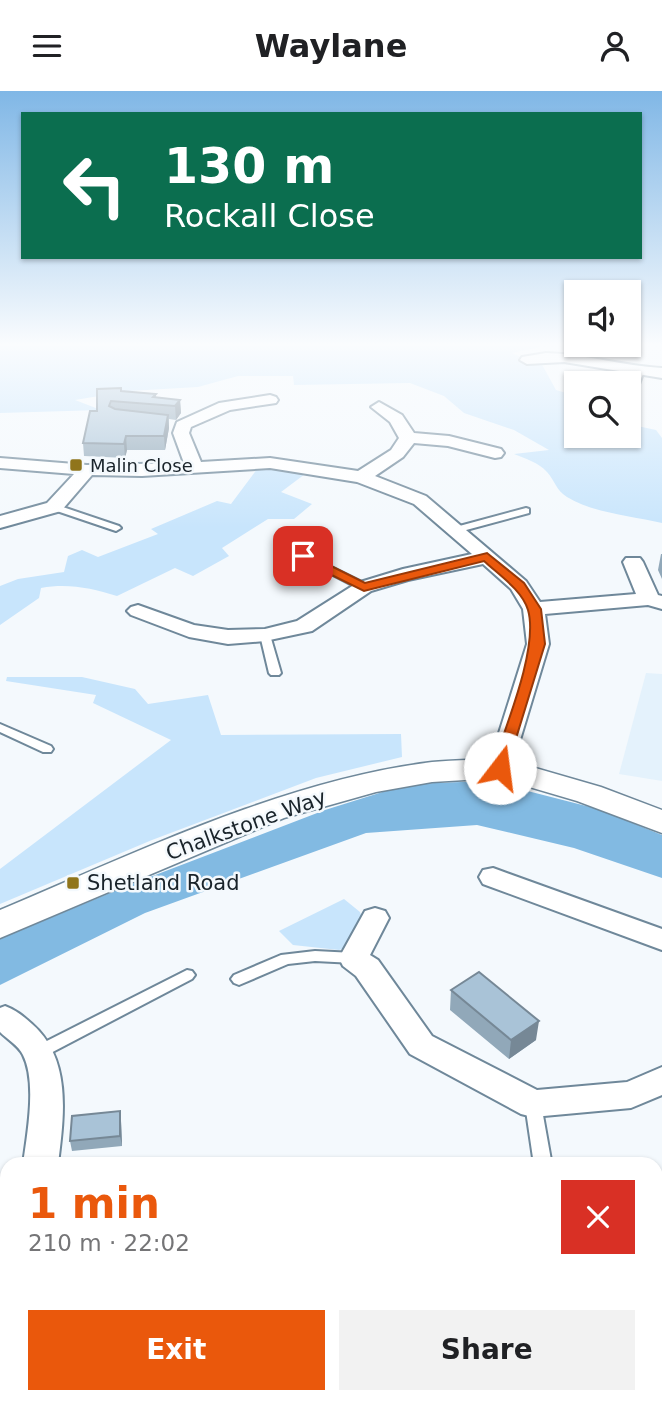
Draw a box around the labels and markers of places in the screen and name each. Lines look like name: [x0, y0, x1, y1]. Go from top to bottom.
place label: Malin Close: [90, 455, 193, 476]
marker: Malin Close: [68, 457, 84, 473]
pin: [273, 526, 333, 586]
place label: Shetland Road: [87, 871, 240, 895]
marker: Shetland Road: [65, 875, 81, 891]

